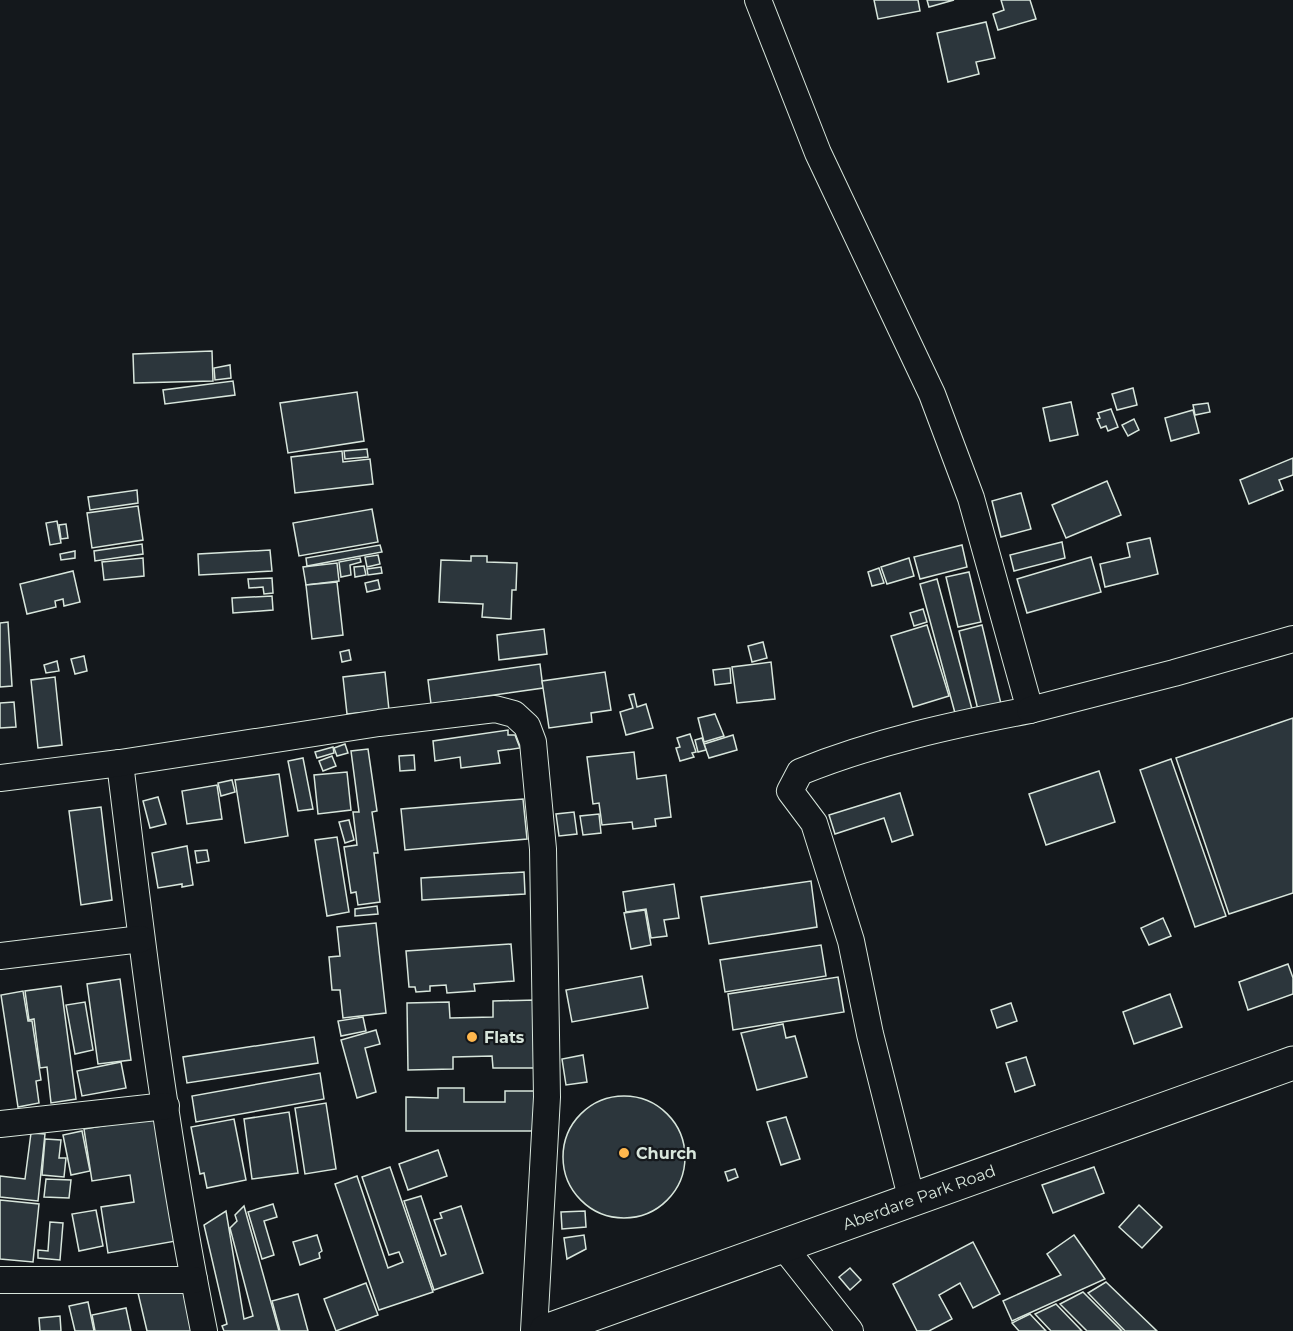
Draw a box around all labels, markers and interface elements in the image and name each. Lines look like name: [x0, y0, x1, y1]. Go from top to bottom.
place label: Flats: [484, 1028, 525, 1047]
marker: Flats: [465, 1030, 479, 1044]
place label: Church: [636, 1144, 697, 1163]
marker: Church: [617, 1146, 631, 1160]
street label: Aberdare Park Road: [840, 1161, 998, 1234]

